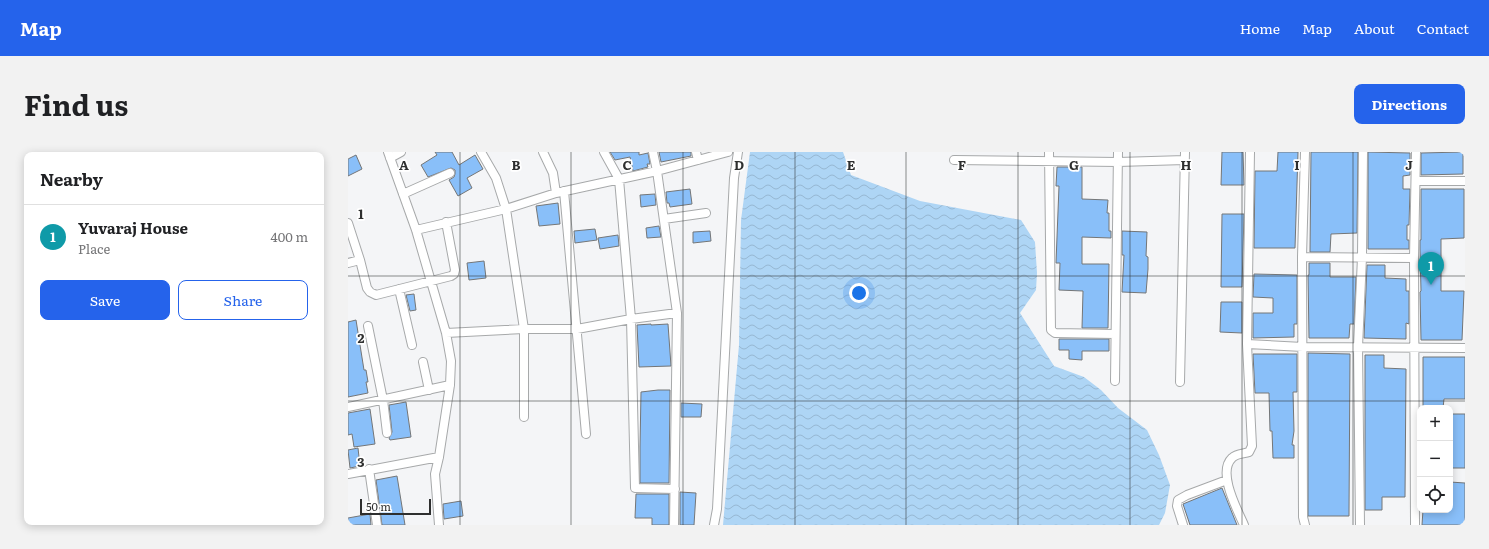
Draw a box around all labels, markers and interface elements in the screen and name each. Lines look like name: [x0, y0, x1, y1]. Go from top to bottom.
text: Map: [20, 14, 62, 42]
text: Home: [1240, 18, 1280, 38]
text: Map: [1302, 18, 1332, 38]
text: About: [1354, 18, 1395, 38]
text: Contact: [1417, 18, 1469, 38]
text: Find us: [24, 83, 128, 125]
button: Directions: [1354, 84, 1465, 124]
text: A: [399, 155, 409, 174]
text: B: [512, 155, 521, 174]
text: C: [622, 155, 632, 174]
text: D: [734, 155, 744, 174]
text: E: [847, 155, 856, 174]
text: F: [958, 155, 966, 174]
text: G: [1069, 155, 1079, 174]
text: H: [1181, 155, 1192, 174]
text: I: [1294, 155, 1300, 174]
text: J: [1405, 155, 1413, 174]
text: Nearby: [40, 166, 103, 191]
text: 1: [358, 204, 364, 223]
text: Yuvaraj House: [78, 216, 188, 239]
text: 1: [50, 227, 56, 246]
text: 400 m: [271, 227, 308, 246]
text: Place: [78, 239, 110, 258]
pin: 1: [1418, 252, 1444, 285]
button: Save: [40, 280, 170, 320]
button: Share: [178, 280, 308, 320]
your location: [849, 283, 869, 303]
text: 2: [358, 328, 365, 347]
map controls: [1417, 405, 1453, 513]
button: +: [1417, 405, 1453, 441]
button: −: [1417, 441, 1453, 477]
text: 3: [357, 452, 365, 471]
button: locate: [1417, 477, 1453, 513]
scale bar: [360, 497, 431, 516]
text: 50 m: [366, 498, 391, 514]

